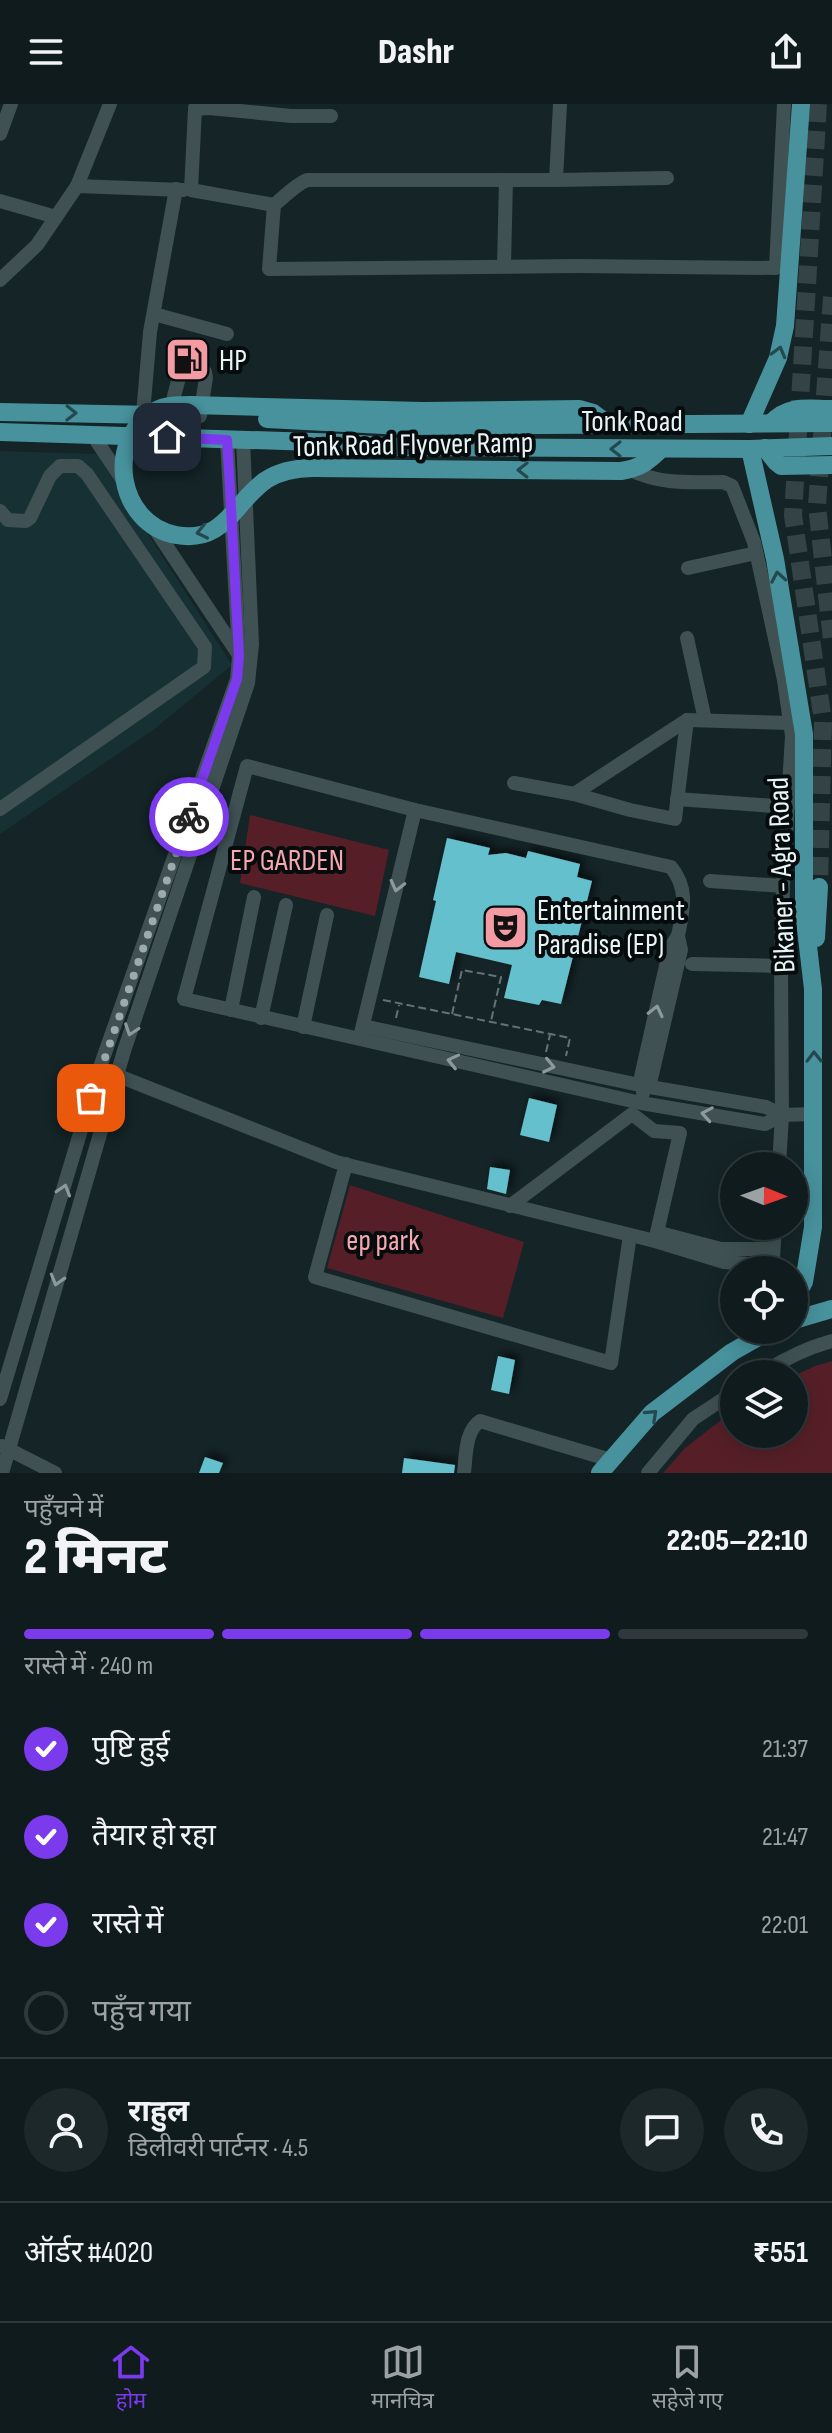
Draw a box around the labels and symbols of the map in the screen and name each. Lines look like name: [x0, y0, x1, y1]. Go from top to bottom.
fuel station icon: HP: [164, 336, 212, 384]
place label: HP: [219, 343, 247, 379]
one-way arrow: [769, 345, 786, 359]
pin: [133, 403, 201, 471]
one-way arrow: [65, 404, 78, 422]
street label: Tonk Road: [581, 404, 683, 440]
street label: Tonk Road Flyover Ramp: [292, 425, 534, 465]
one-way arrow: [609, 440, 622, 458]
one-way arrow: [516, 462, 529, 479]
one-way arrow: [195, 523, 209, 540]
one-way arrow: [770, 571, 787, 584]
courier: [149, 777, 229, 857]
street label: Bikaner - Agra Road: [761, 777, 803, 973]
park label: EP GARDEN: [230, 843, 344, 879]
one-way arrow: [389, 878, 406, 892]
place label: Entertainment Paradise (EP): [537, 893, 685, 963]
theatre icon: Entertainment Paradise (EP): [482, 903, 530, 951]
one-way arrow: [647, 1004, 664, 1018]
one-way arrow: [124, 1023, 140, 1037]
one-way arrow: [805, 1050, 823, 1063]
one-way arrow: [446, 1053, 460, 1070]
one-way arrow: [541, 1057, 555, 1074]
pin: [57, 1064, 125, 1132]
one-way arrow: [700, 1107, 714, 1124]
north arrow: [720, 1152, 808, 1240]
one-way arrow: [55, 1184, 71, 1198]
park label: ep park: [346, 1223, 420, 1259]
one-way arrow: [50, 1272, 66, 1286]
one-way arrow: [642, 1411, 657, 1425]

